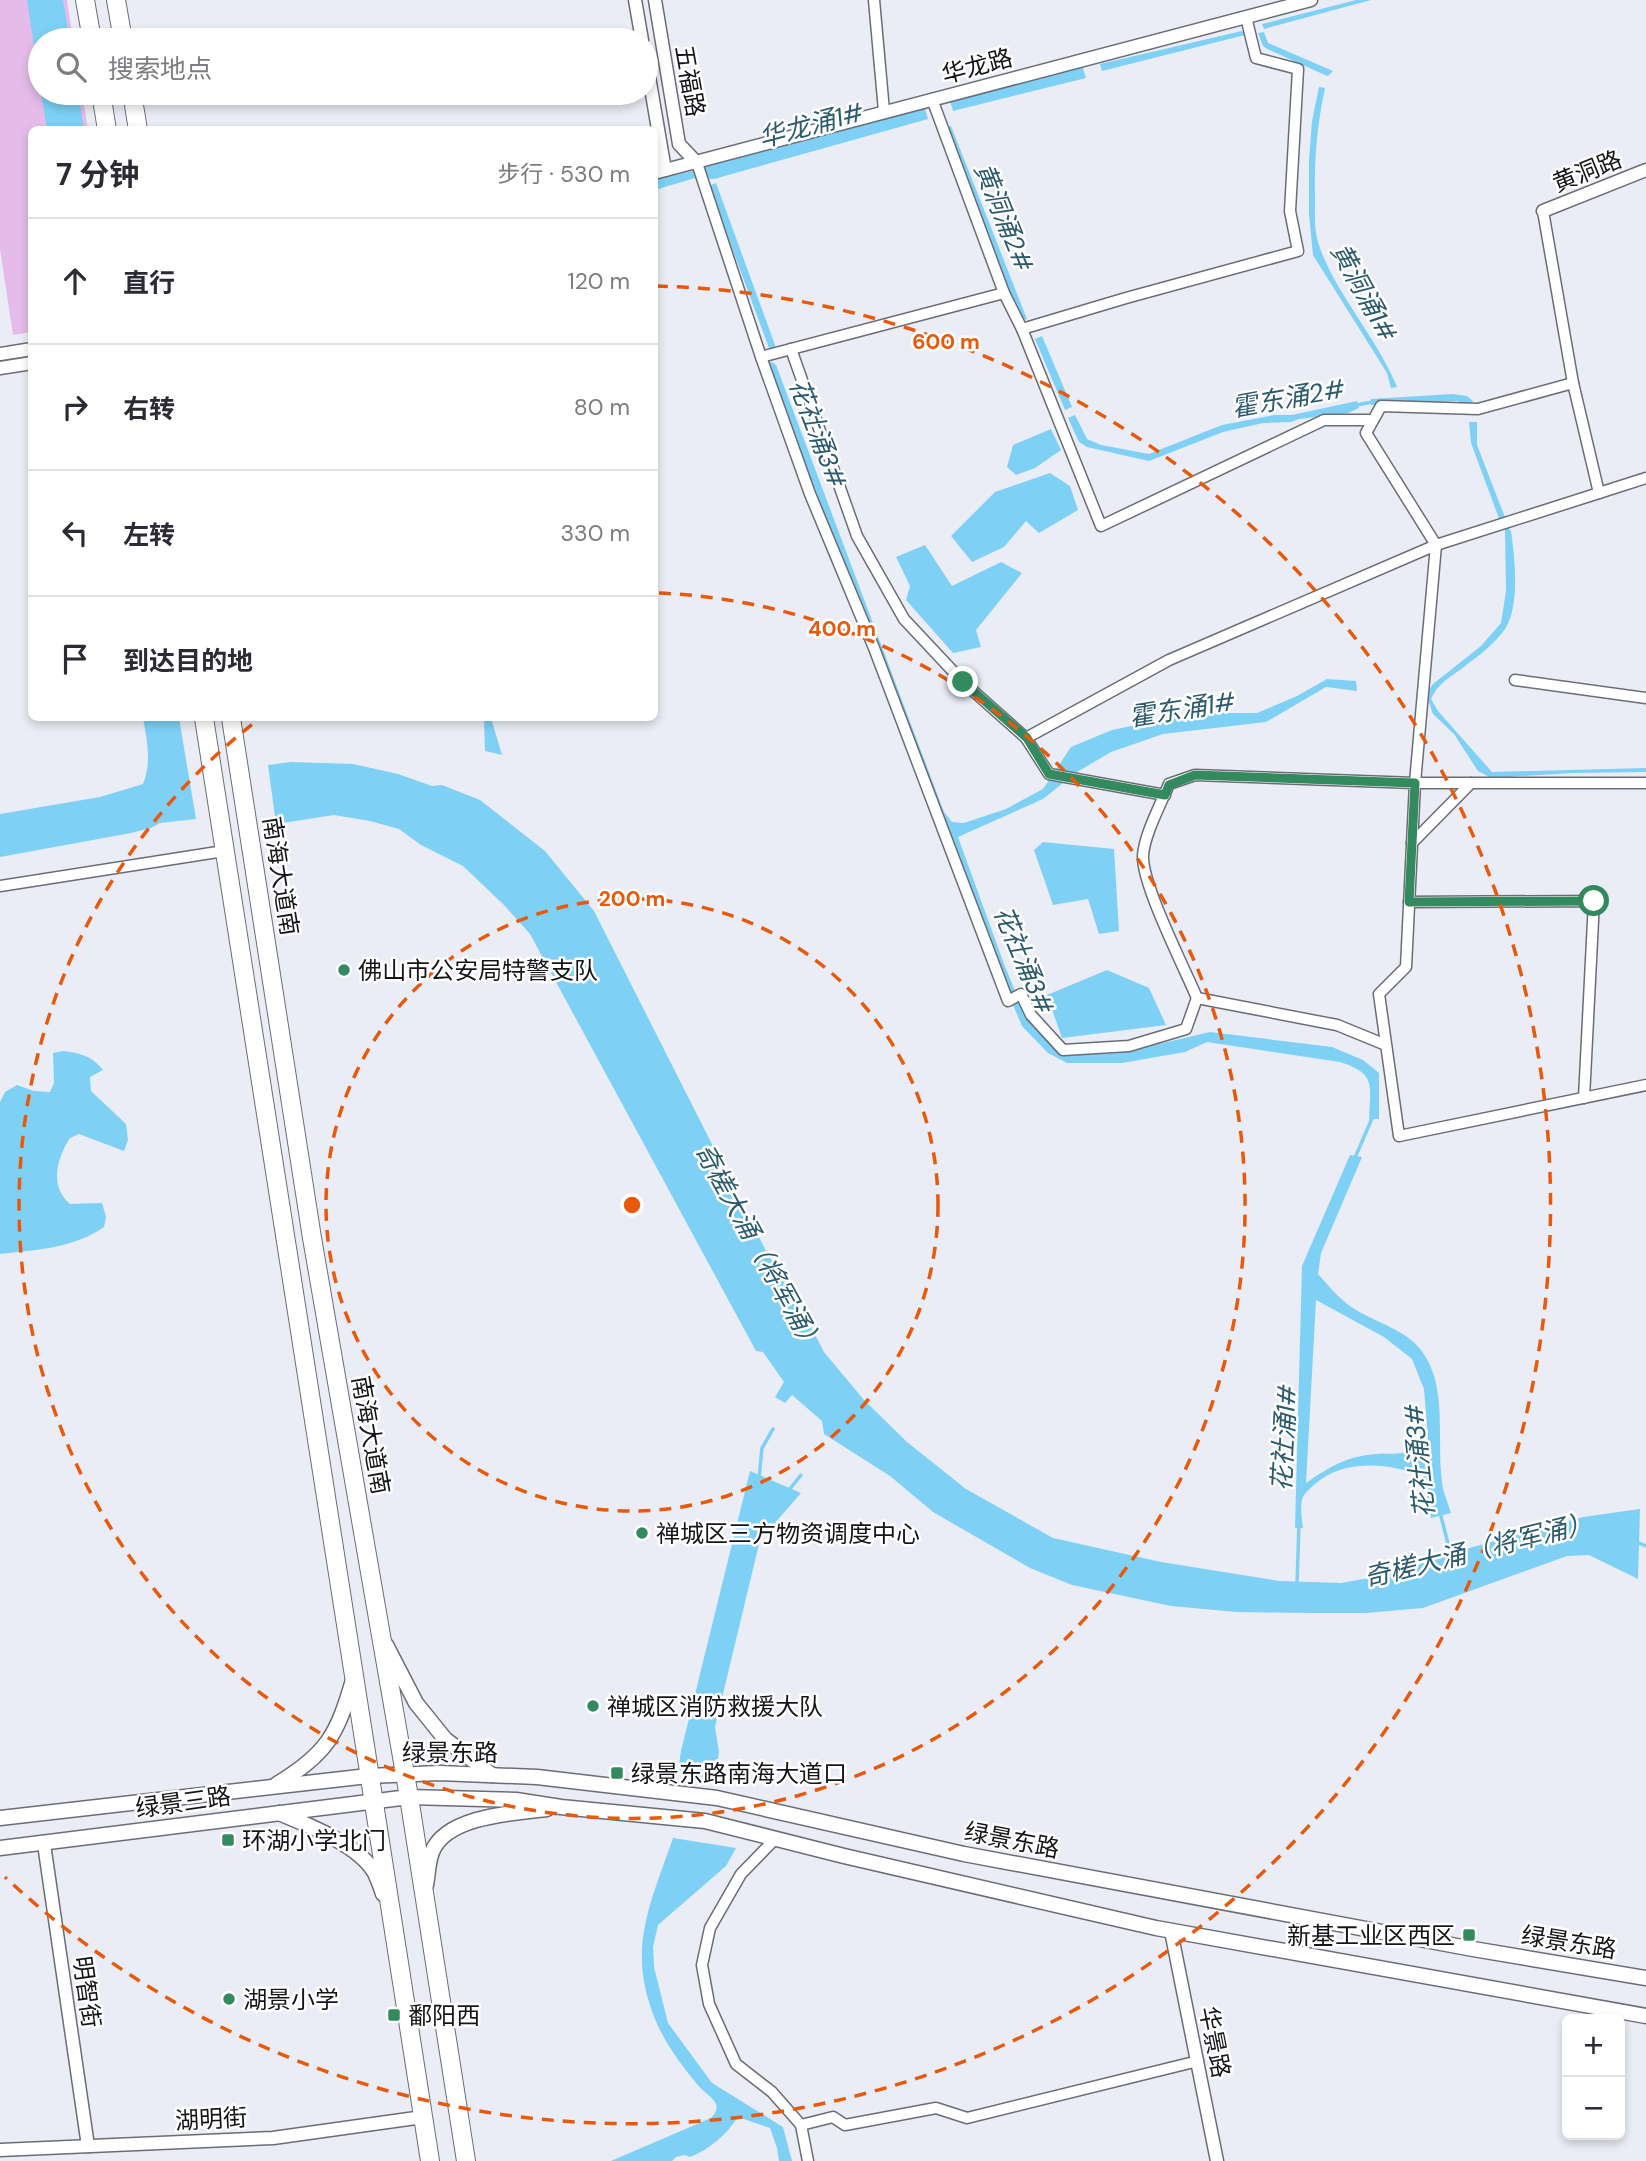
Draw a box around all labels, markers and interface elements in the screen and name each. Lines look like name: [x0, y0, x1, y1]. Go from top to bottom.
search box: [28, 28, 658, 105]
street label: 华龙路: [938, 42, 1016, 90]
street label: 五福路: [668, 43, 712, 119]
icon: search: [52, 48, 90, 86]
text: 搜索地点: [108, 52, 212, 86]
water label: 华龙涌1#: [755, 95, 867, 155]
street label: 黄洞路: [1548, 143, 1626, 199]
text: 7 分钟: [56, 155, 139, 194]
water label: 黄洞涌2#: [967, 158, 1041, 276]
text: 步行 · 530 m: [497, 159, 630, 189]
water label: 黄洞涌1#: [1323, 237, 1405, 347]
icon: ahead: [56, 262, 94, 300]
text: 直行: [123, 266, 175, 300]
text: 120 m: [567, 266, 630, 296]
text: 600 m: [912, 328, 980, 356]
water label: 霍东涌2#: [1229, 371, 1347, 425]
water label: 花社涌3#: [782, 374, 854, 492]
icon: right: [56, 388, 94, 426]
text: 右转: [123, 392, 175, 426]
text: 80 m: [574, 392, 630, 422]
icon: left: [56, 514, 94, 552]
text: 左转: [123, 518, 175, 552]
text: 330 m: [560, 518, 630, 548]
text: 400 m: [808, 615, 876, 643]
icon: arrive: [56, 640, 94, 678]
text: 到达目的地: [123, 644, 253, 678]
route end: [947, 666, 978, 697]
water label: 霍东涌1#: [1126, 684, 1238, 734]
street label: 南海大道南: [256, 814, 306, 938]
text: 200 m: [599, 885, 665, 913]
route start: [1578, 885, 1609, 916]
water label: 花社涌3#: [986, 901, 1062, 1019]
place label: 佛山市公安局特警支队: [358, 955, 598, 986]
marker: 佛山市公安局特警支队: [336, 962, 352, 978]
water label: 奇槎大涌（将军涌）: [687, 1137, 831, 1359]
centre of rings: [620, 1193, 644, 1217]
street label: 南海大道南: [345, 1373, 397, 1497]
water label: 花社涌1#: [1264, 1384, 1304, 1492]
water label: 花社涌3#: [1396, 1402, 1442, 1520]
water label: 奇槎大涌（将军涌）: [1360, 1505, 1596, 1595]
place label: 禅城区三方物资调度中心: [656, 1518, 920, 1549]
marker: 禅城区三方物资调度中心: [634, 1525, 650, 1541]
place label: 禅城区消防救援大队: [607, 1691, 823, 1722]
marker: 禅城区消防救援大队: [585, 1698, 601, 1714]
street label: 绿景东路: [402, 1737, 498, 1768]
place label: 绿景东路南海大道口: [631, 1758, 847, 1789]
marker: 绿景东路南海大道口: [609, 1765, 625, 1781]
street label: 绿景三路: [133, 1780, 233, 1824]
street label: 绿景东路: [962, 1816, 1062, 1864]
place label: 环湖小学北门: [242, 1825, 386, 1856]
marker: 环湖小学北门: [220, 1832, 236, 1848]
street label: 绿景东路: [1519, 1919, 1619, 1965]
place label: 新基工业区西区: [1287, 1920, 1455, 1951]
marker: 新基工业区西区: [1461, 1927, 1477, 1943]
street label: 明智街: [67, 1954, 107, 2030]
place label: 湖景小学: [243, 1984, 339, 2015]
marker: 湖景小学: [221, 1991, 237, 2007]
place label: 鄱阳西: [408, 2000, 480, 2031]
street label: 华景路: [1193, 2004, 1237, 2080]
marker: 鄱阳西: [386, 2007, 402, 2023]
map controls: [1562, 2014, 1625, 2140]
button: +: [1562, 2014, 1625, 2077]
button: −: [1562, 2077, 1625, 2140]
street label: 湖明街: [174, 2102, 248, 2136]

